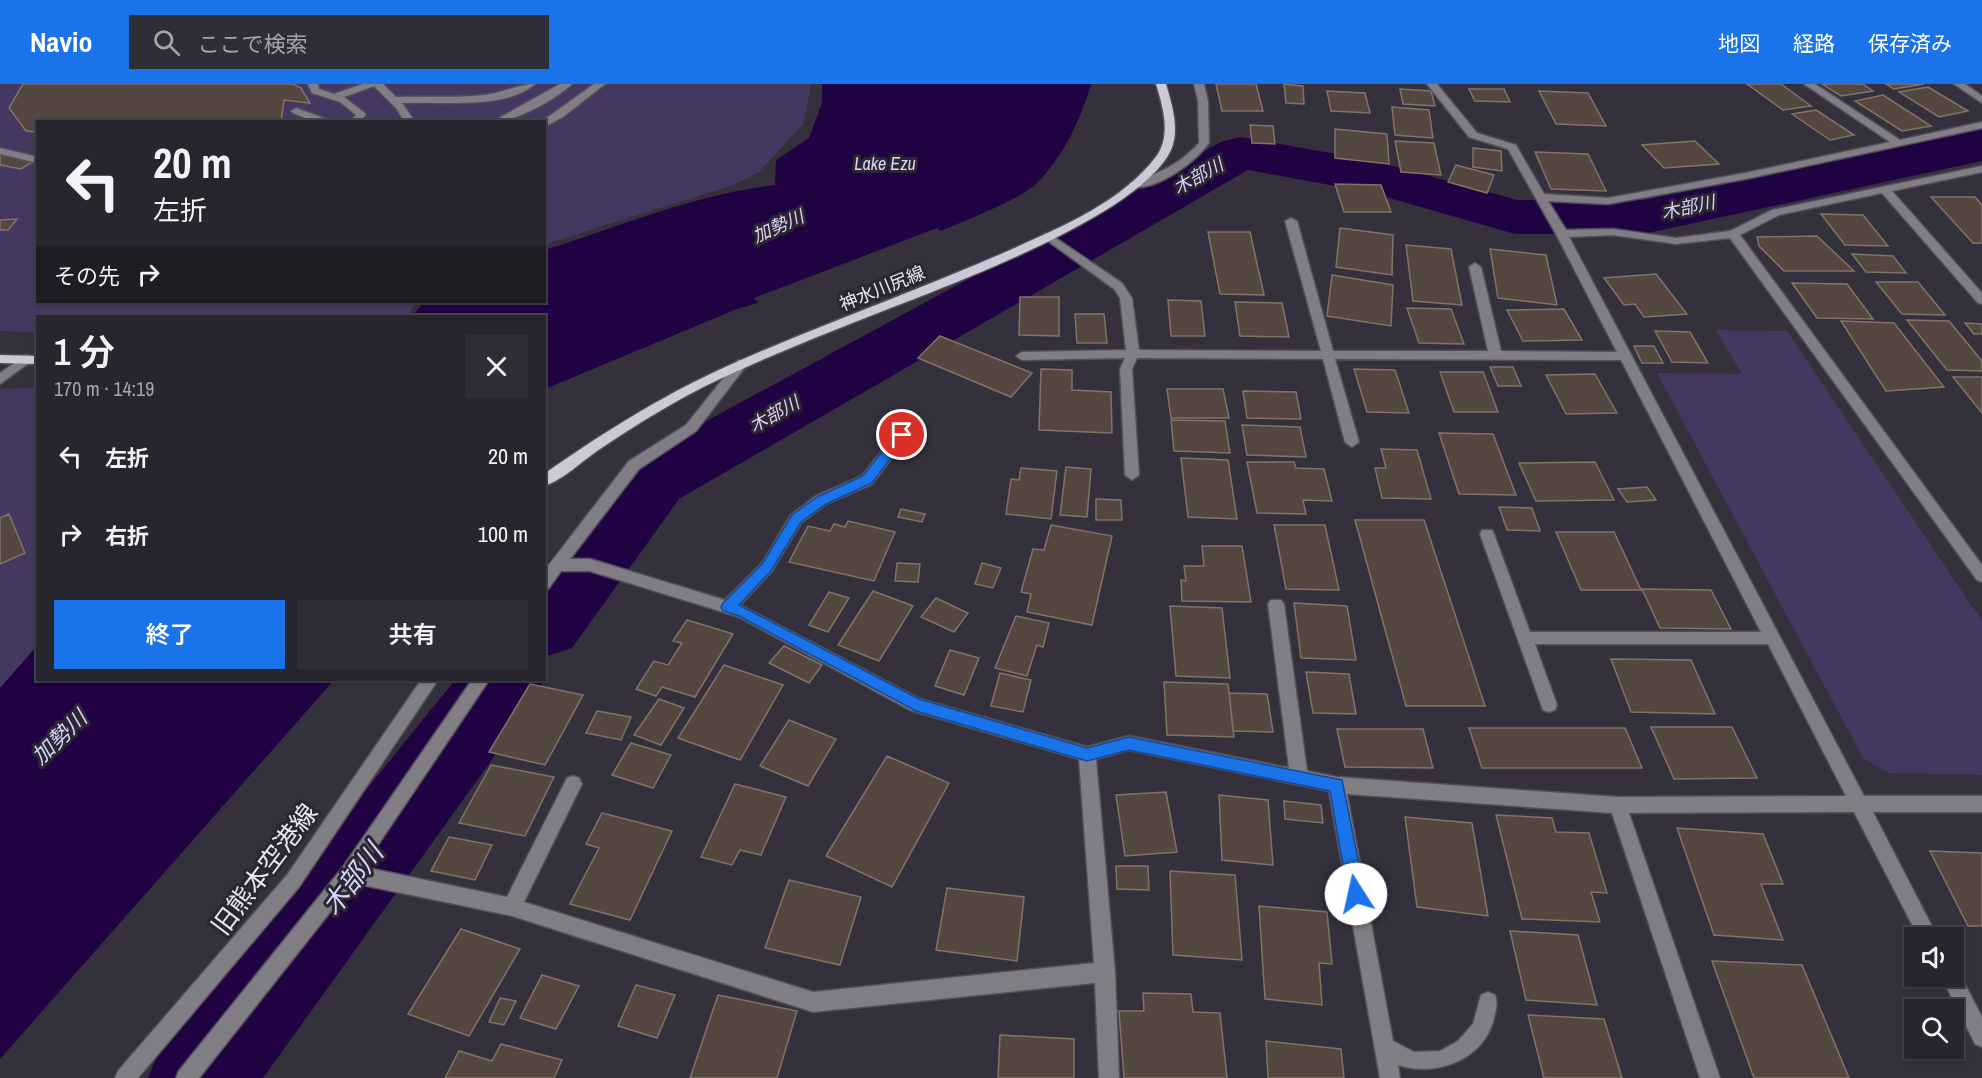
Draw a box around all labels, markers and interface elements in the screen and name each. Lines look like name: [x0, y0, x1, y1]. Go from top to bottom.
search box: [129, 15, 549, 69]
text: Navio: [30, 23, 93, 61]
icon: search: [150, 26, 183, 59]
text: ここで検索: [198, 29, 308, 59]
text: 地図: [1718, 29, 1760, 58]
text: 経路: [1793, 29, 1835, 58]
text: 保存済み: [1868, 29, 1952, 58]
text: 20 m: [153, 135, 232, 191]
icon: left: [54, 144, 132, 222]
water label: Lake Ezu: [854, 151, 916, 176]
water label: 木部川: [1168, 151, 1229, 200]
water label: 木部川: [1659, 189, 1719, 225]
text: 左折: [153, 192, 207, 228]
water label: 加勢川: [748, 203, 810, 248]
icon: right: [132, 258, 165, 291]
street label: 神水川尻線: [836, 260, 928, 316]
text: その先: [54, 261, 120, 291]
text: 1 分: [54, 328, 115, 376]
button: close: [465, 335, 528, 398]
text: 170 m · 14:19: [54, 375, 154, 402]
water label: 木部川: [744, 389, 805, 438]
pin: [876, 409, 927, 460]
icon: arrive: [885, 418, 918, 451]
icon: left: [54, 440, 87, 473]
text: 20 m: [488, 441, 528, 471]
text: 左折: [105, 443, 149, 473]
icon: right: [54, 518, 87, 551]
text: 100 m: [478, 519, 528, 549]
text: 右折: [105, 521, 149, 551]
button: 終了: [54, 600, 285, 669]
button: 共有: [297, 600, 528, 669]
water label: 加勢川: [25, 702, 95, 771]
street label: 旧熊本空港線: [203, 796, 325, 942]
water label: 木部川: [313, 833, 393, 922]
position arrow: [1324, 862, 1388, 926]
map controls: [1904, 927, 1964, 1059]
button: sound: [1904, 927, 1964, 987]
button: search: [1904, 999, 1964, 1059]

